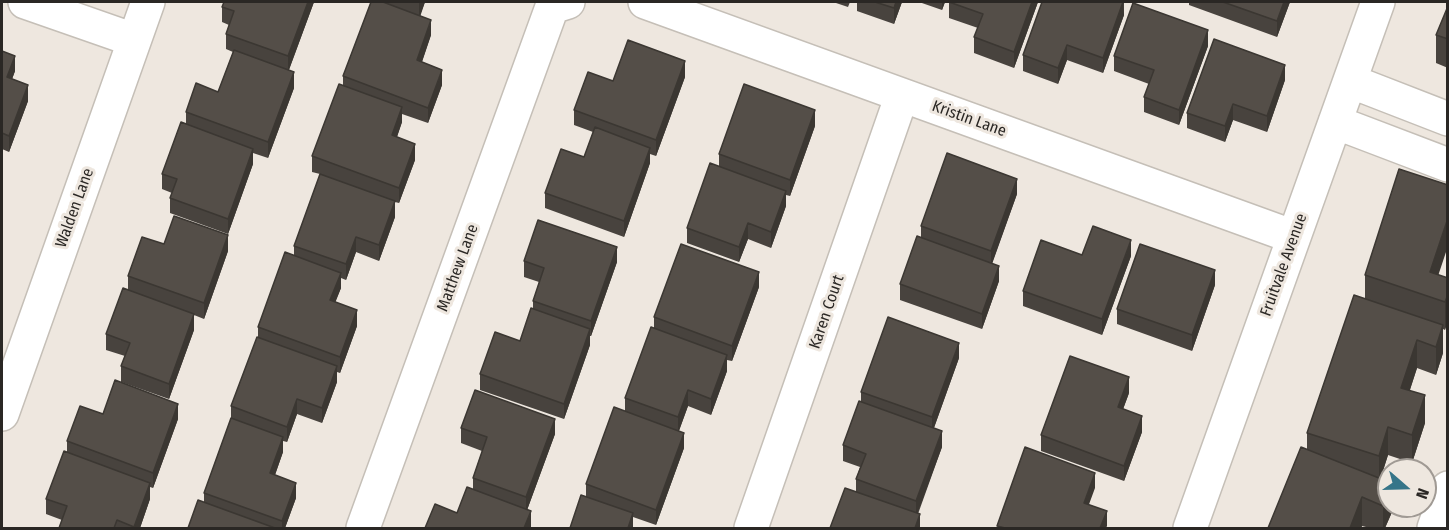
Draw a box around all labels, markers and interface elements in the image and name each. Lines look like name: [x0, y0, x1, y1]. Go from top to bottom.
street label: Kristin Lane: [929, 97, 1009, 141]
street label: Walden Lane: [52, 166, 98, 250]
street label: Fruitvale Avenue: [1256, 211, 1312, 319]
street label: Matthew Lane: [433, 222, 483, 314]
street label: Karen Court: [805, 273, 849, 351]
north arrow: [1377, 458, 1437, 518]
text: N: [1412, 486, 1433, 501]

